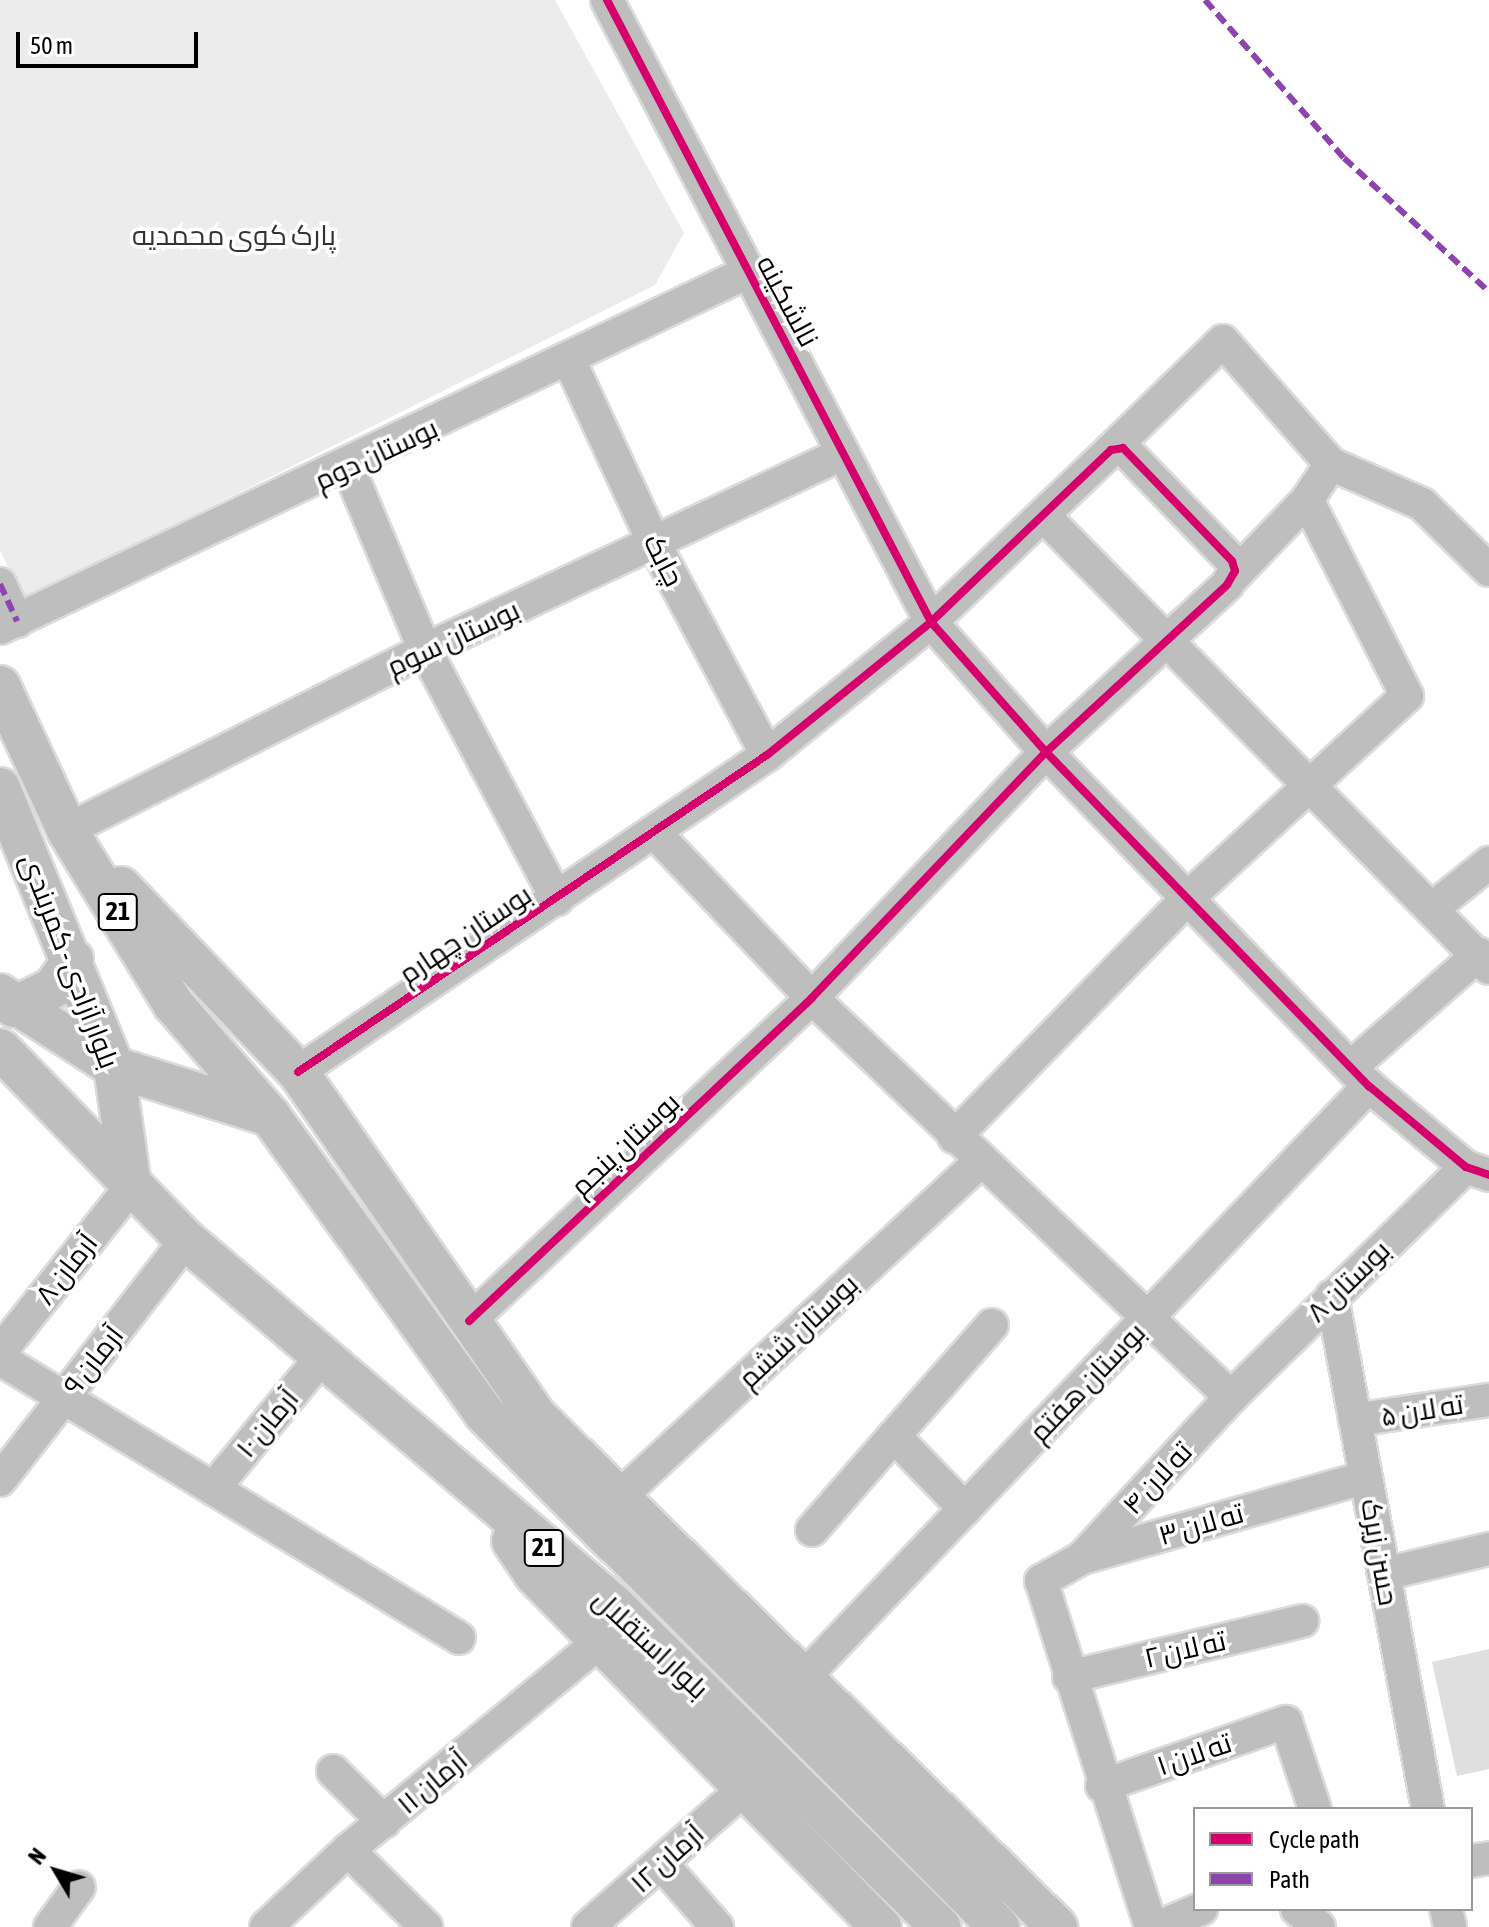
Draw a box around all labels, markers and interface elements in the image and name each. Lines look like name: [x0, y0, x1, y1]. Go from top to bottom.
scale bar: [20, 16, 202, 66]
text: 50 m: [30, 32, 73, 59]
park label: پارک کوی محمدیه: [132, 218, 336, 252]
street label: نالشکینه: [750, 250, 826, 352]
street label: بوستان دوم: [309, 411, 443, 497]
street label: چابک: [637, 528, 691, 592]
street label: بوستان سوم: [381, 593, 525, 683]
street label: بلوار آزادی - کمربندی: [14, 849, 126, 1073]
street label: بوستان چهارم: [392, 877, 538, 991]
road number: 21: [96, 890, 140, 934]
street label: بوستان پنجم: [564, 1085, 686, 1203]
street label: آرمان ۸: [28, 1227, 104, 1311]
street label: بوستان ۸: [1299, 1233, 1397, 1329]
street label: بوستان ششم: [731, 1267, 865, 1395]
street label: بوستان هفتم: [1022, 1315, 1152, 1449]
street label: آرمان ۹: [56, 1319, 130, 1401]
street label: آرمان ۱۰: [229, 1382, 305, 1464]
street label: ته لان ۵: [1378, 1387, 1466, 1433]
street label: ته لان ۴: [1115, 1435, 1199, 1521]
street label: ته لان ۳: [1155, 1496, 1247, 1552]
street label: حسن زیرک: [1354, 1496, 1406, 1608]
road number: 21: [522, 1526, 566, 1570]
street label: بلوار استقلال: [586, 1582, 716, 1706]
street label: ته لان ۲: [1141, 1623, 1229, 1675]
street label: ته لان ۱: [1152, 1726, 1236, 1782]
street label: آرمان ۱۱: [390, 1743, 474, 1821]
legend: [1193, 1807, 1473, 1911]
street label: آرمان ۱۲: [623, 1816, 711, 1900]
text: Cycle path: [1269, 1826, 1360, 1853]
north arrow: [16, 1831, 96, 1911]
text: N: [23, 1843, 51, 1869]
text: Path: [1269, 1866, 1310, 1893]

